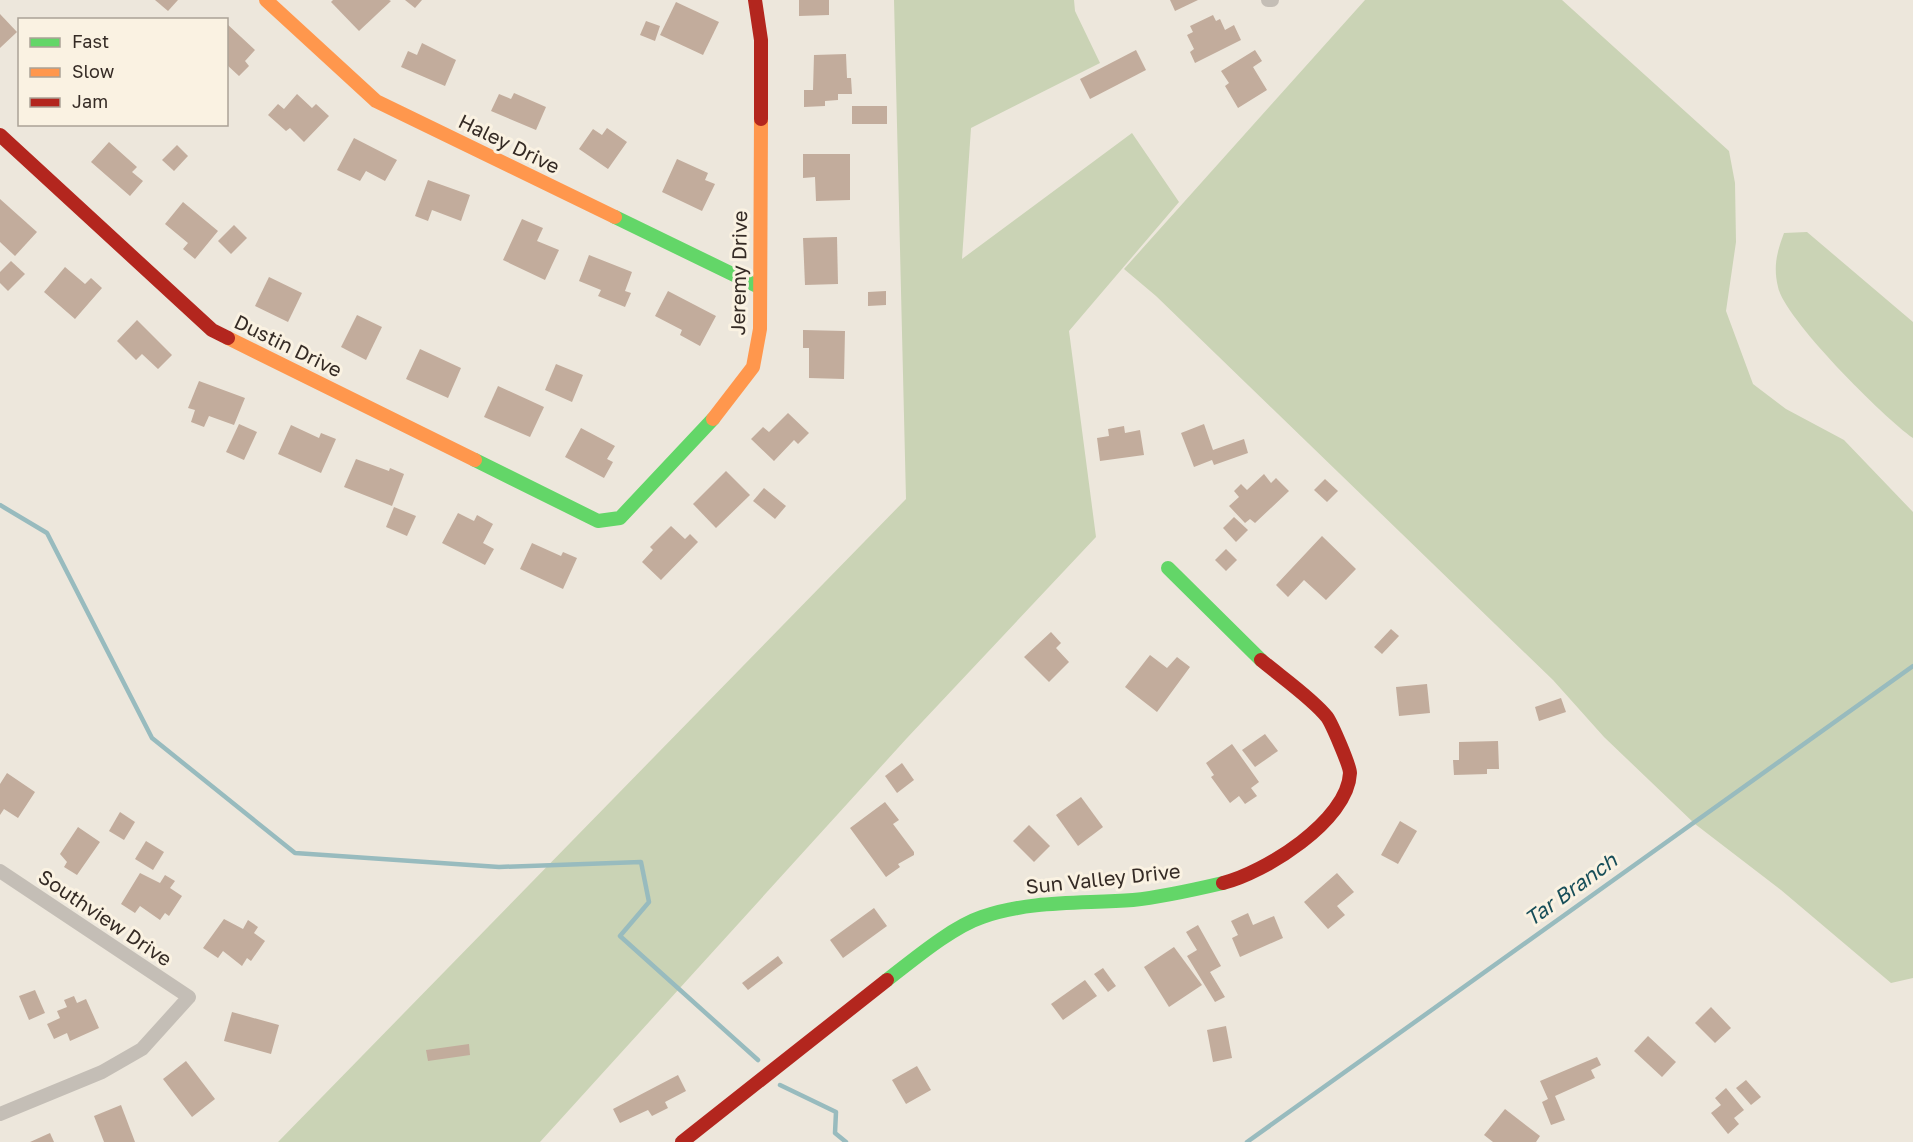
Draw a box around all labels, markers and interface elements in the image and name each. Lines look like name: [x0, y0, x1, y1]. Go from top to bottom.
legend: [18, 18, 228, 126]
text: Fast: [72, 30, 109, 52]
text: Slow: [72, 60, 115, 82]
text: Jam: [72, 90, 108, 112]
street label: Haley Drive: [455, 108, 564, 178]
street label: Jeremy Drive: [725, 210, 751, 336]
street label: Dustin Drive: [231, 309, 346, 382]
water label: Tar Branch: [1519, 846, 1622, 931]
street label: Sun Valley Drive: [1024, 858, 1181, 898]
street label: Southview Drive: [34, 864, 177, 971]

